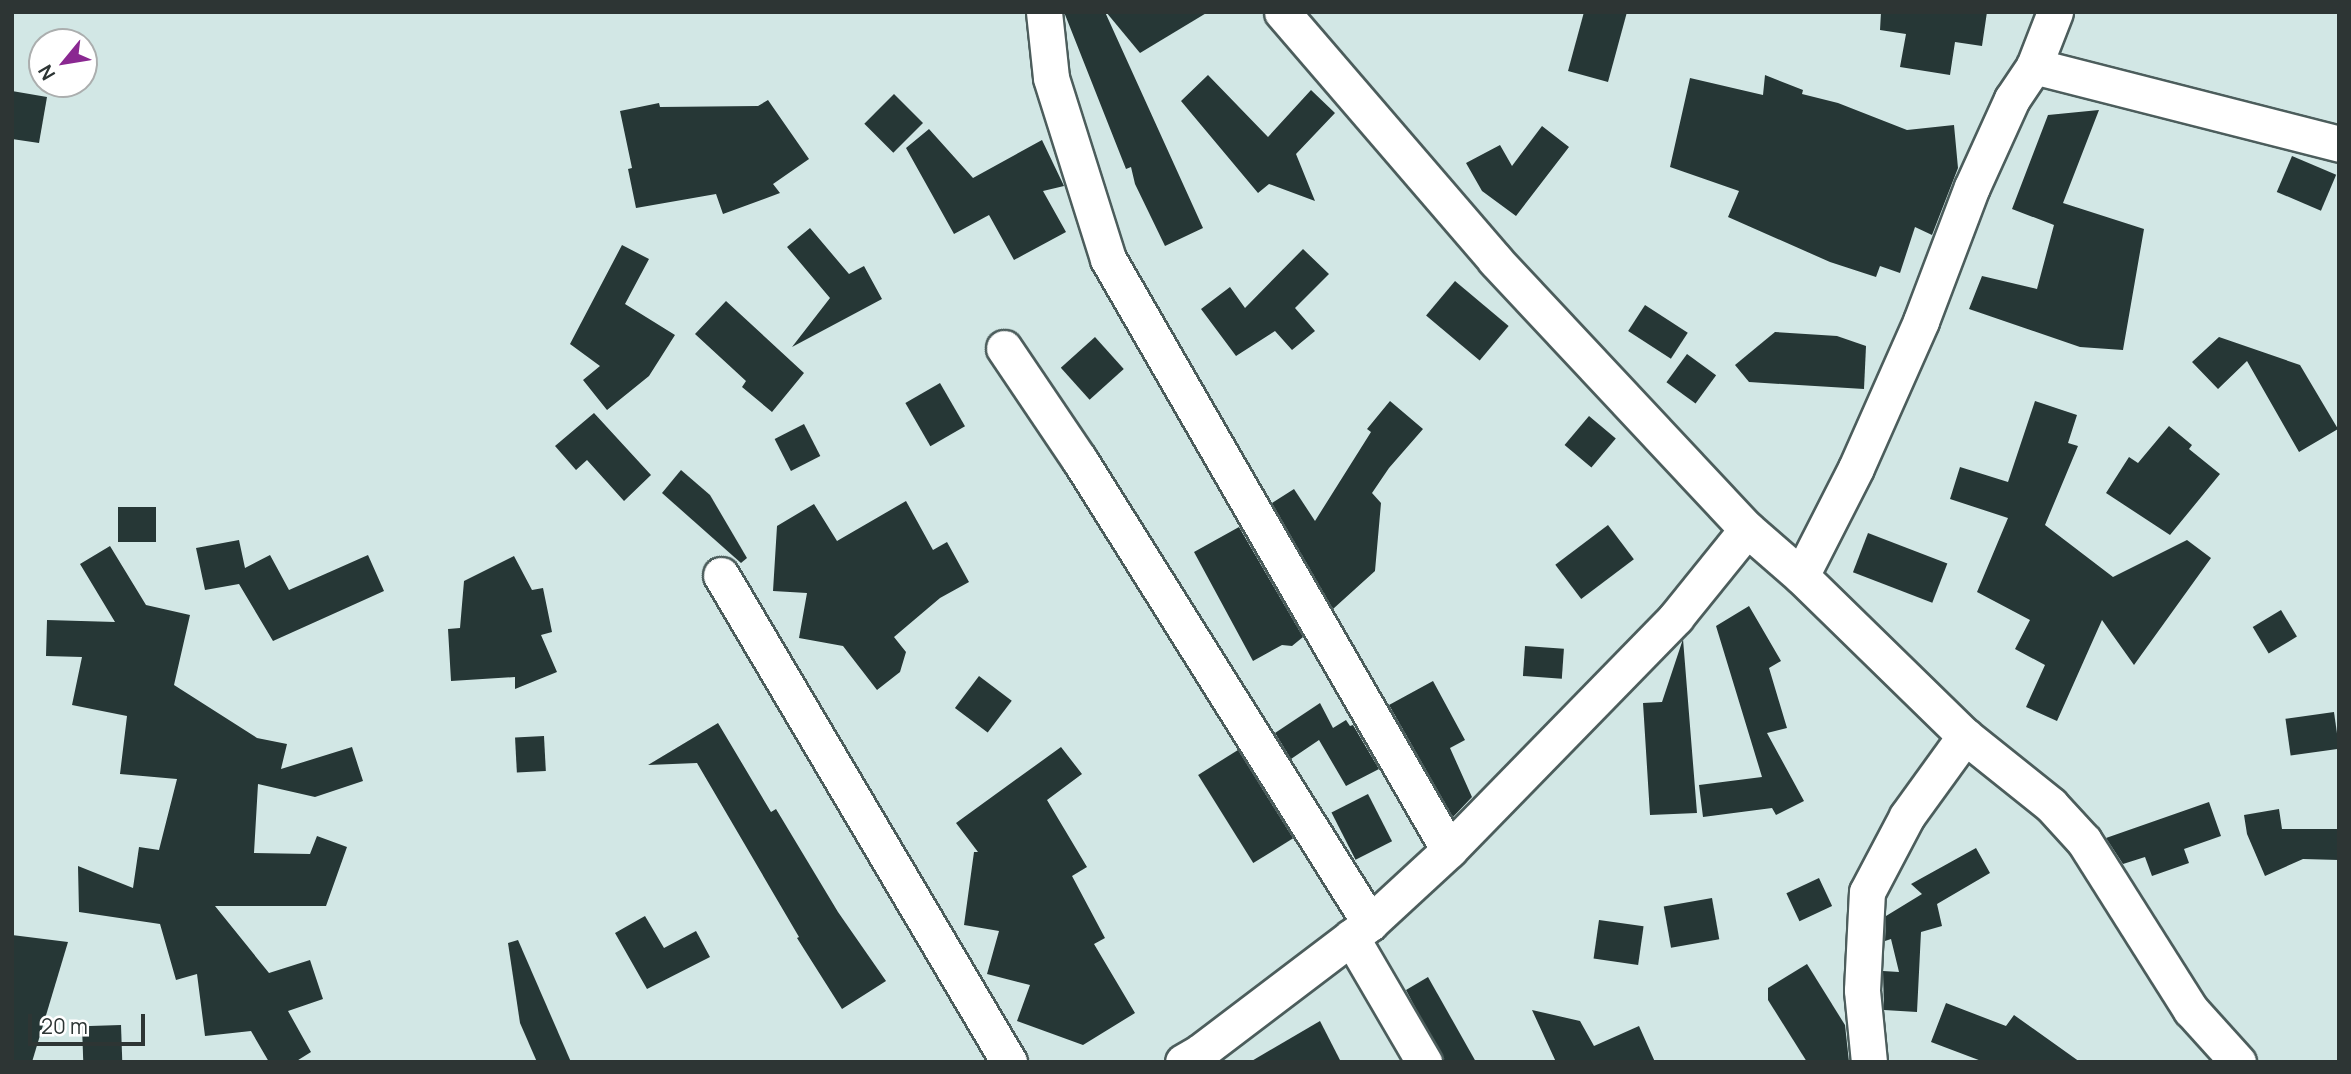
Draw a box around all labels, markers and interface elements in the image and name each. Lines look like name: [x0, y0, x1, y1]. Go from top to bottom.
north arrow: [28, 28, 98, 98]
text: N: [32, 60, 61, 85]
scale bar: [32, 1000, 149, 1044]
text: 20 m: [41, 1012, 88, 1040]

